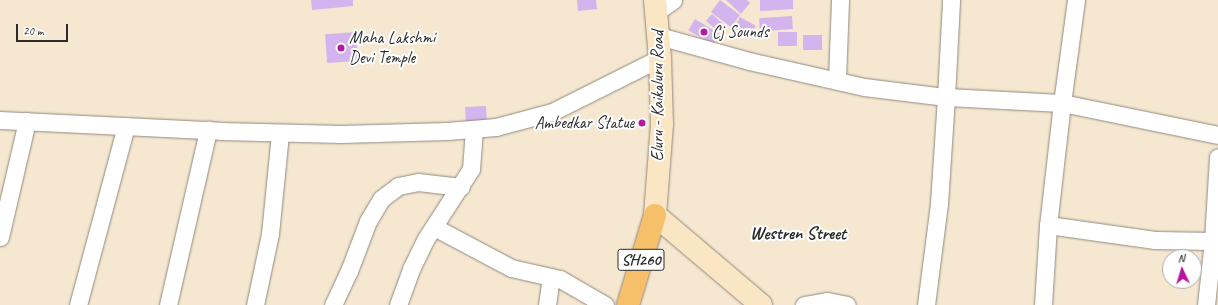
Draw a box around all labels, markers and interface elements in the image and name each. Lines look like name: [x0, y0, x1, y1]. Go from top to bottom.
scale bar: [18, 16, 70, 42]
place label: Cj Sounds: [712, 22, 768, 42]
text: 20 m: [23, 23, 43, 39]
marker: Cj Sounds: [699, 27, 709, 37]
place label: Maha Lakshmi Devi Temple: [349, 28, 435, 68]
street label: Eluru - Kaikaluru Road: [648, 31, 668, 161]
marker: Maha Lakshmi Devi Temple: [336, 43, 346, 53]
place label: Ambedkar Statue: [534, 113, 634, 133]
marker: Ambedkar Statue: [637, 118, 647, 128]
district label: Westren Street: [750, 222, 846, 244]
road number: SH260: [617, 246, 665, 274]
north arrow: [1162, 249, 1202, 289]
text: N: [1177, 251, 1185, 265]

